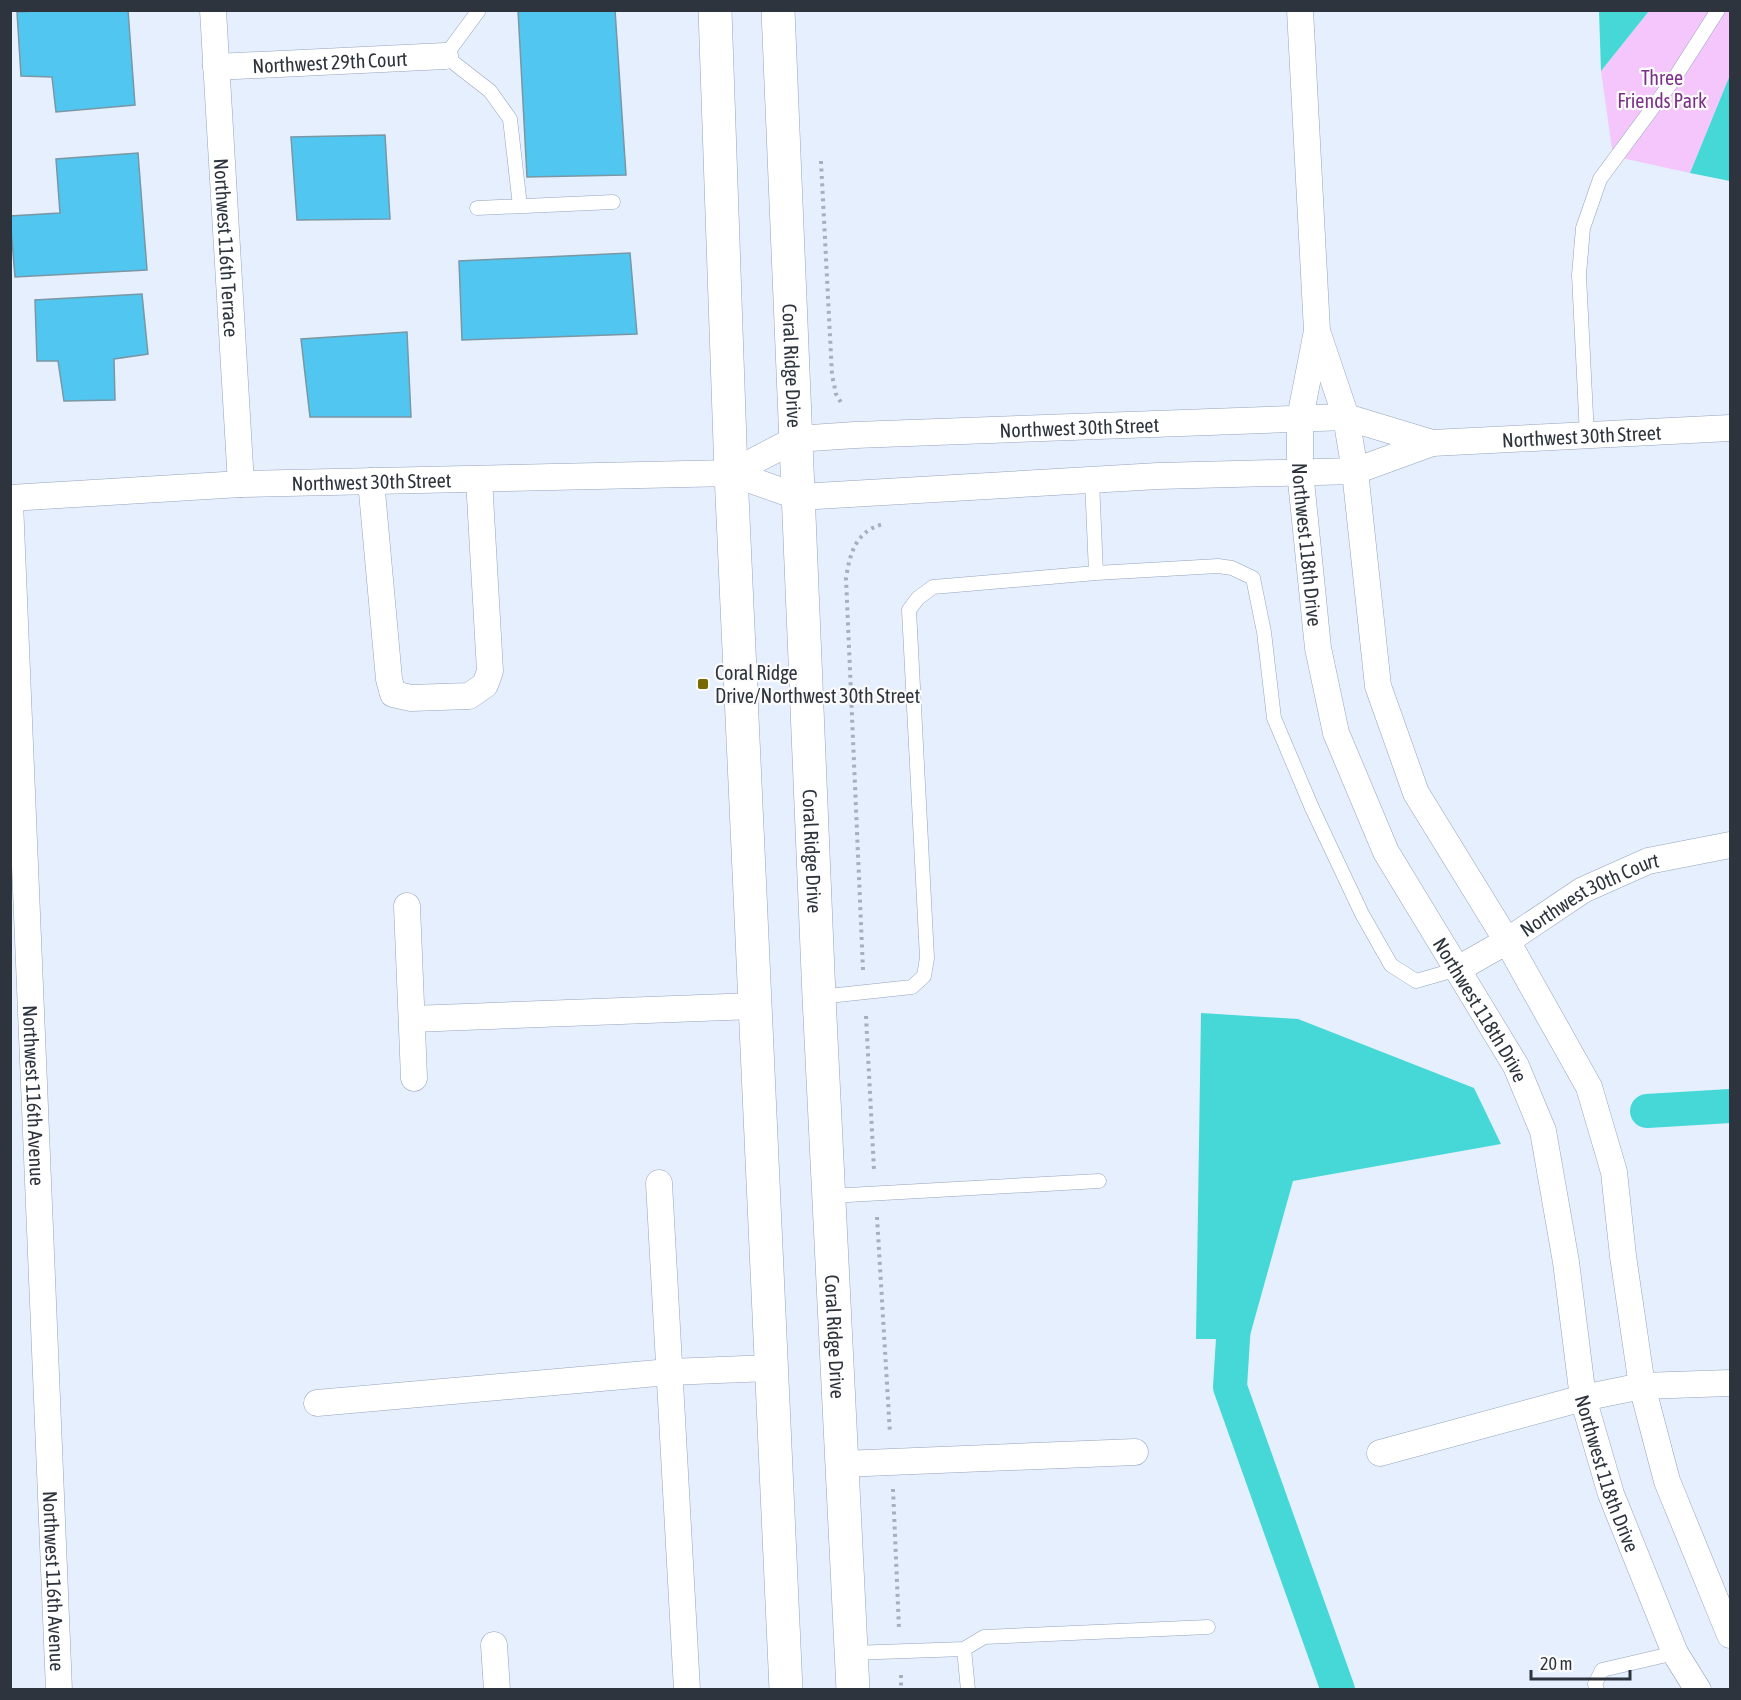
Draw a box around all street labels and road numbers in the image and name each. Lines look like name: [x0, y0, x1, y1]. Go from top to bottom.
street label: Northwest 29th Court: [252, 46, 408, 77]
street label: Northwest 116th Terrace: [210, 157, 244, 338]
street label: Coral Ridge Drive: [779, 303, 807, 428]
street label: Northwest 30th Street: [999, 412, 1160, 441]
street label: Northwest 30th Street: [1501, 420, 1662, 451]
street label: Northwest 118th Drive: [1289, 463, 1327, 627]
street label: Northwest 30th Street: [291, 468, 452, 494]
street label: Coral Ridge Drive: [799, 789, 827, 914]
street label: Northwest 30th Court: [1515, 848, 1661, 941]
street label: Northwest 118th Drive: [1429, 933, 1533, 1085]
street label: Northwest 116th Avenue: [19, 1005, 50, 1186]
street label: Coral Ridge Drive: [821, 1274, 850, 1399]
street label: Northwest 118th Drive: [1571, 1392, 1645, 1555]
street label: Northwest 116th Avenue: [39, 1490, 70, 1672]

